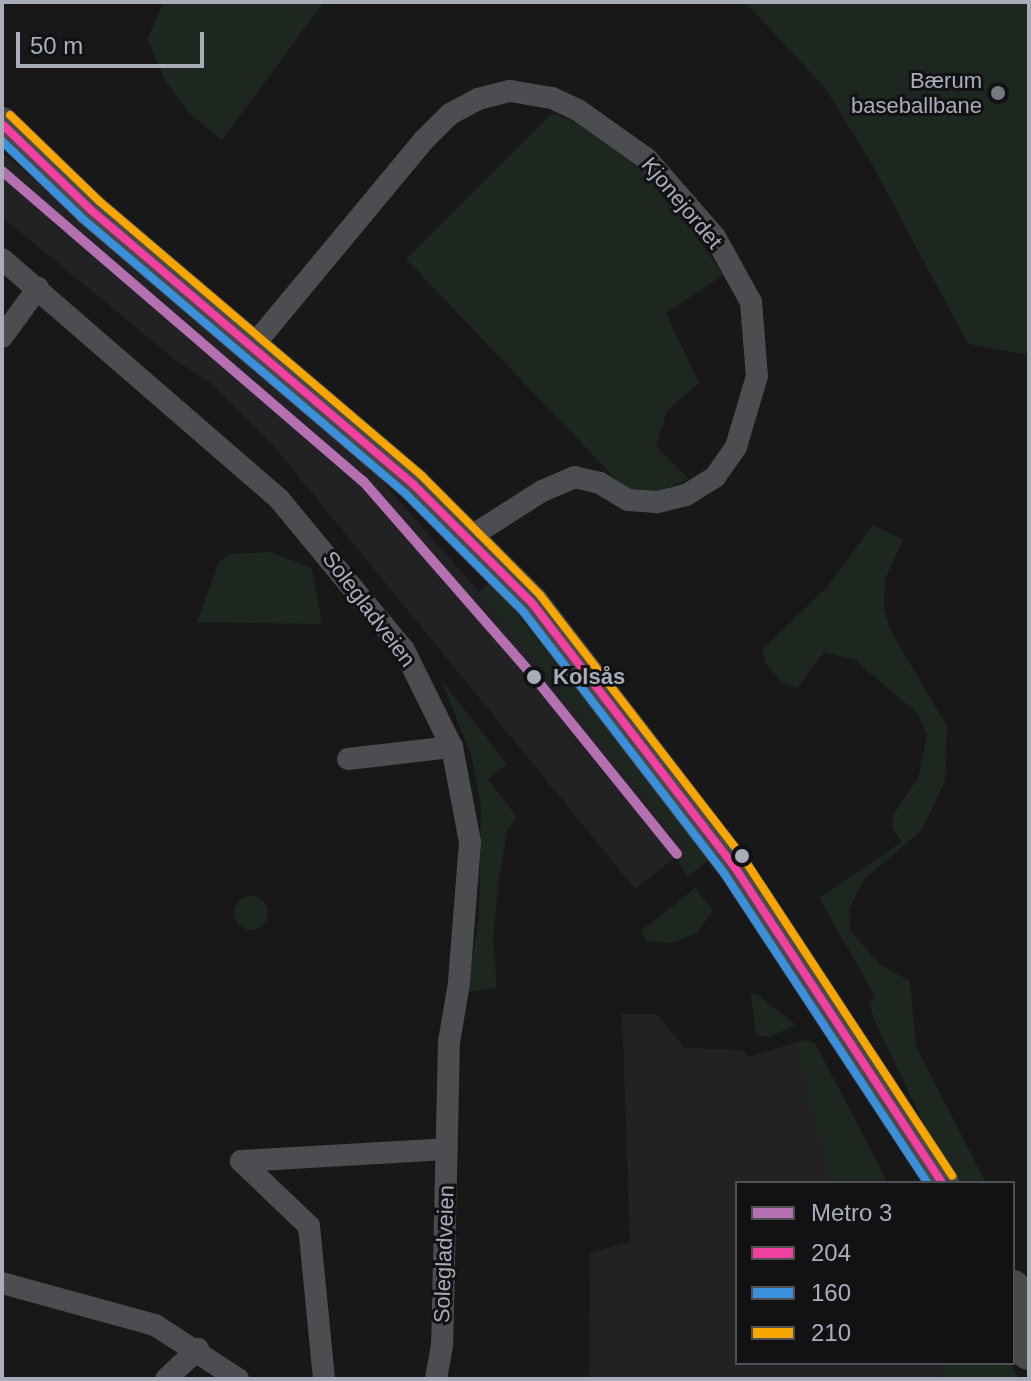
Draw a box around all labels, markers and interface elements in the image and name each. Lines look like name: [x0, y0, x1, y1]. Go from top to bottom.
scale bar: [20, 16, 208, 66]
text: 50 m: [30, 32, 83, 59]
place label: Bærum baseballbane: [851, 67, 982, 118]
marker: Bærum baseballbane: [989, 84, 1007, 102]
street label: Kjonejordet: [636, 152, 728, 254]
street label: Solegladveien: [317, 546, 421, 672]
place label: Kolsås: [553, 664, 625, 690]
marker: Kolsås: [522, 665, 546, 689]
unlabelled marker: [734, 848, 750, 864]
legend: [735, 1181, 1015, 1365]
street label: Solegladveien: [428, 1184, 460, 1324]
text: Metro 3: [811, 1199, 892, 1226]
text: 204: [811, 1239, 851, 1266]
text: 160: [811, 1279, 851, 1306]
text: 210: [811, 1319, 851, 1346]

